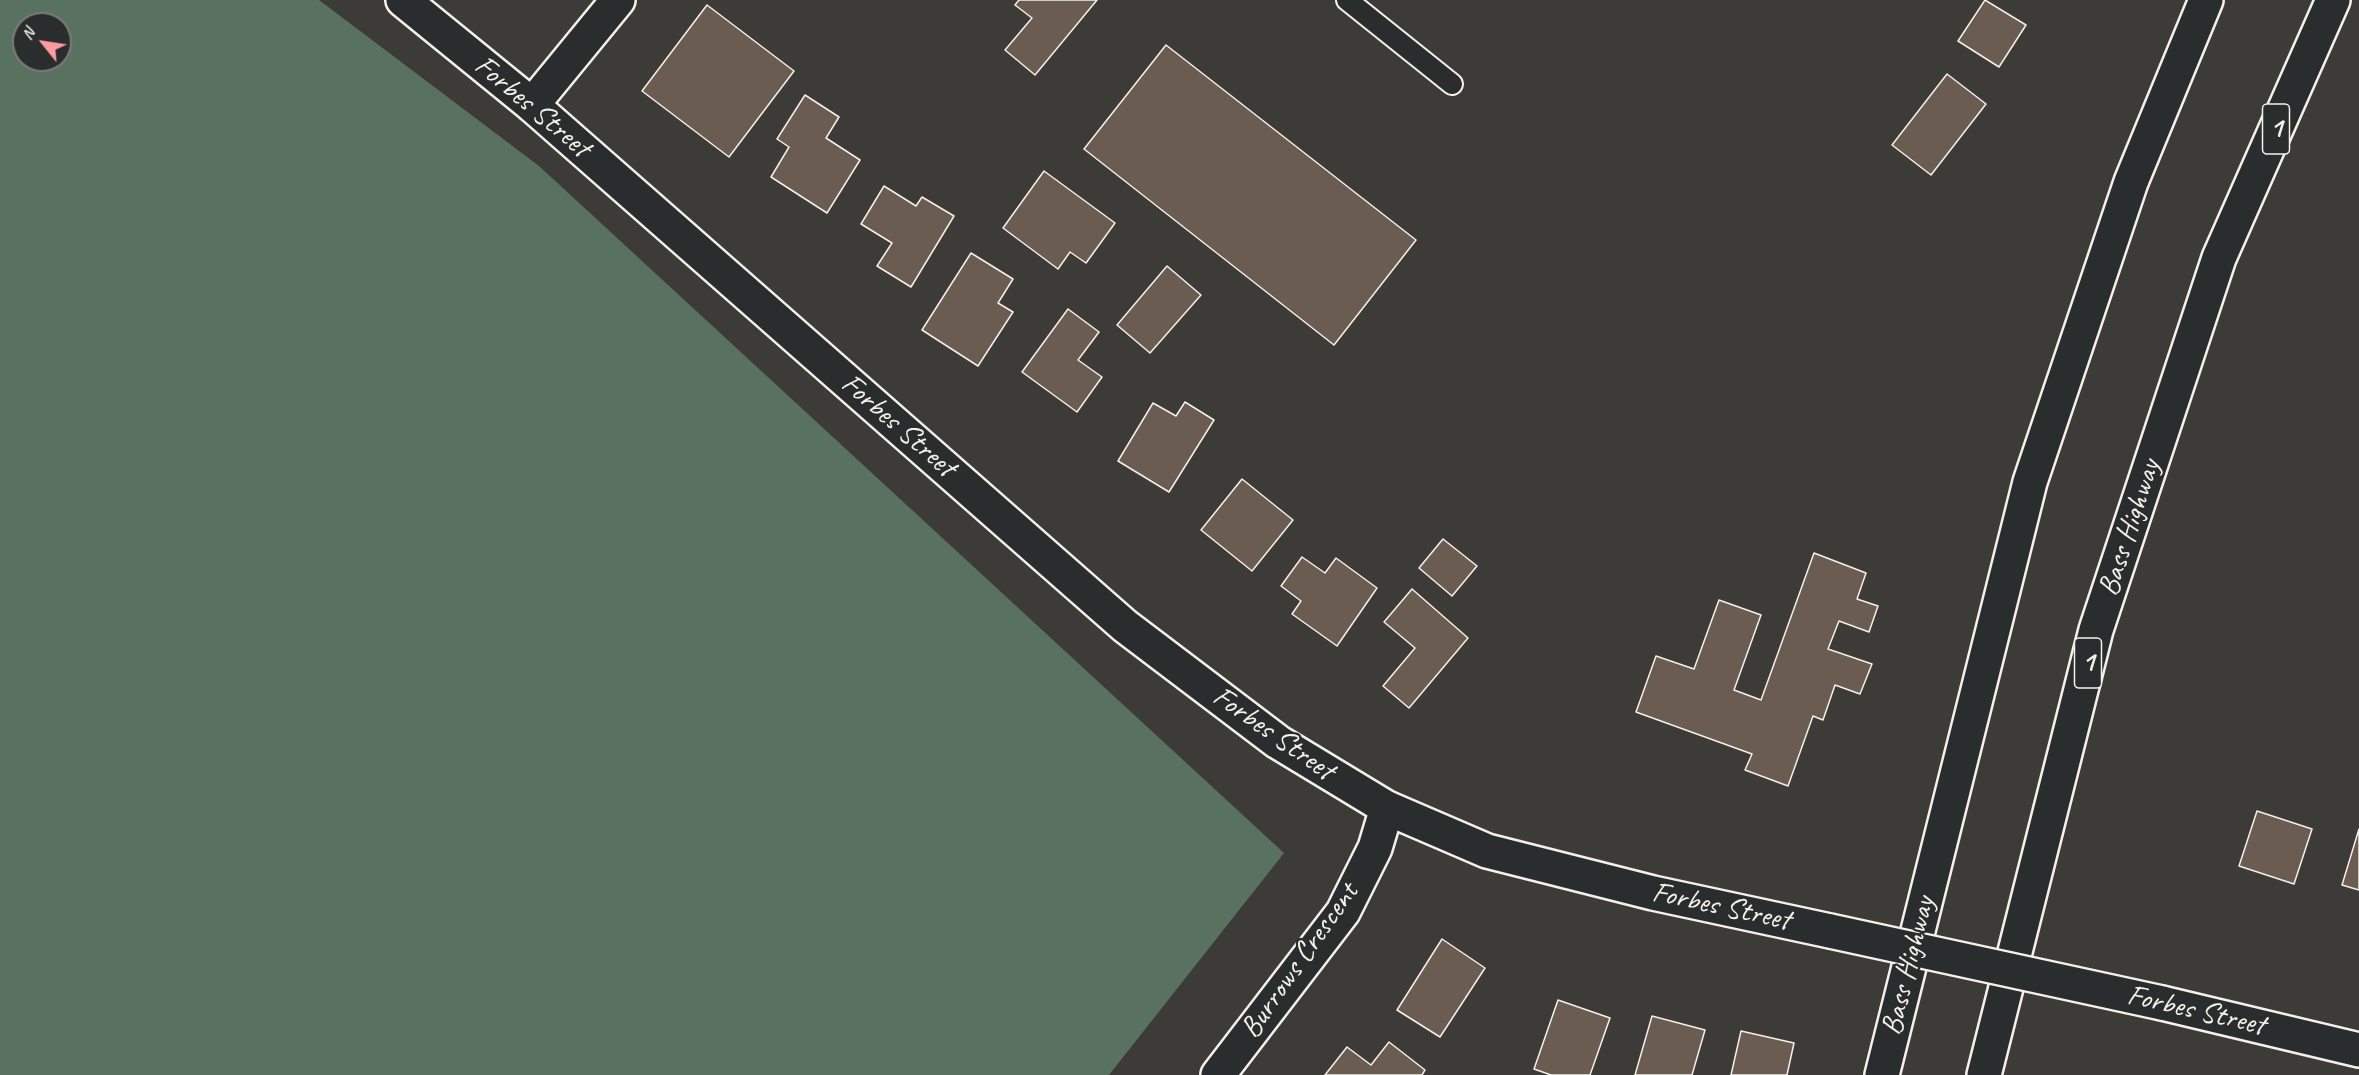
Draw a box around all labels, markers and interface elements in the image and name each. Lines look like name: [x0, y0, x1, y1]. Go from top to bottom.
north arrow: [12, 12, 72, 72]
text: N: [17, 25, 39, 43]
street label: Forbes Street: [467, 48, 597, 166]
road number: 1: [2262, 104, 2290, 154]
street label: Forbes Street: [833, 366, 963, 486]
street label: Bass Highway: [2091, 455, 2169, 601]
road number: 1: [2074, 638, 2102, 688]
street label: Forbes Street: [1205, 679, 1341, 789]
street label: Forbes Street: [1649, 875, 1793, 939]
street label: Burrows Crescent: [1233, 876, 1367, 1046]
street label: Bass Highway: [1874, 893, 1944, 1039]
street label: Forbes Street: [2124, 978, 2268, 1044]

